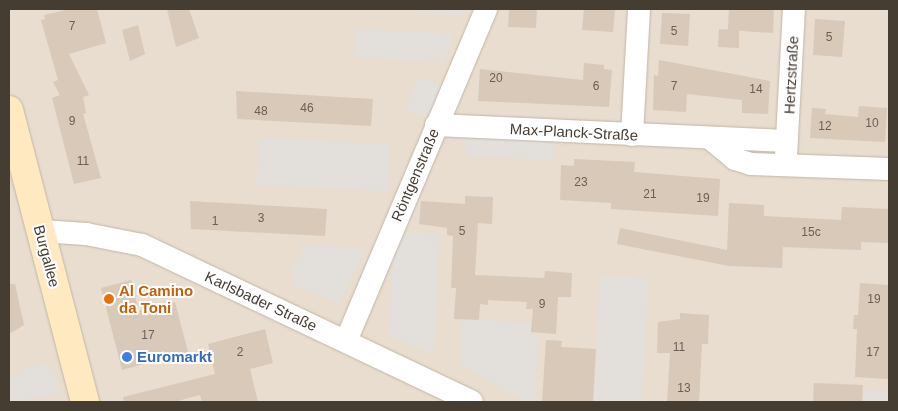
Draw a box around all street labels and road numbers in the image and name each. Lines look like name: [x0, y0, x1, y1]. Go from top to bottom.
street label: Hertzstraße: [780, 35, 802, 115]
street label: Max-Planck-Straße: [509, 120, 639, 144]
street label: Röntgenstraße: [387, 126, 443, 224]
street label: Burgallee: [30, 223, 64, 289]
street label: Karlsbader Straße: [202, 267, 320, 335]

